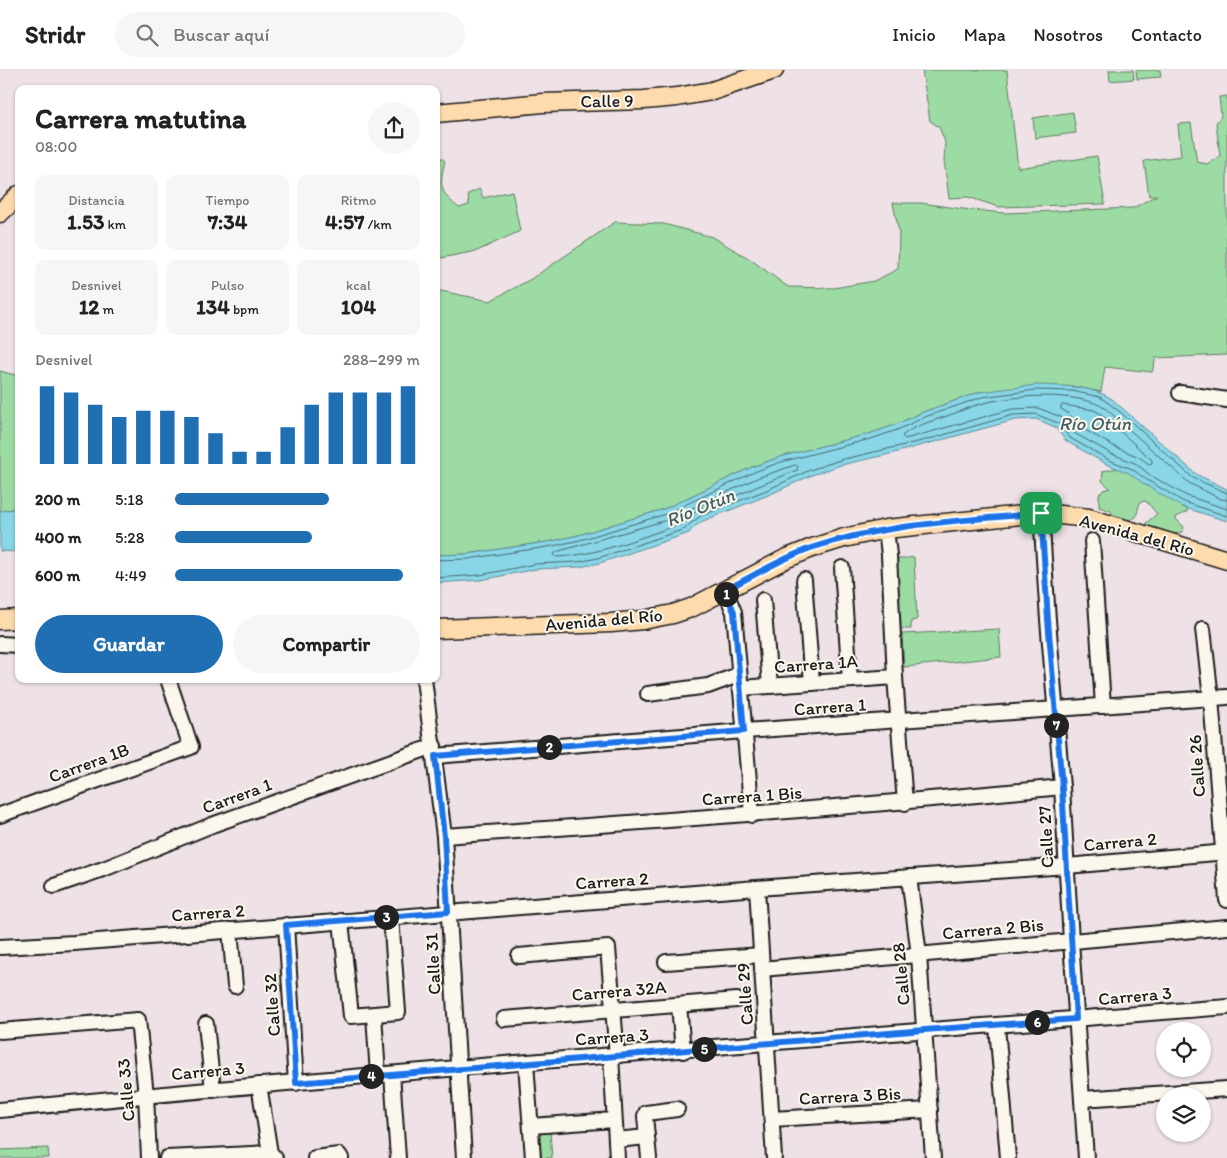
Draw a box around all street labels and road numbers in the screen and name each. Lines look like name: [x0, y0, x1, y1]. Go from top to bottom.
street label: Calle 9: [580, 90, 634, 112]
street label: Avenida del Río: [1077, 509, 1197, 561]
street label: Avenida del Río: [544, 604, 664, 636]
street label: Carrera 1A: [773, 650, 859, 678]
street label: Carrera 1: [793, 694, 867, 720]
street label: Calle 26: [1184, 734, 1210, 798]
street label: Carrera 1B: [46, 738, 132, 788]
street label: Carrera 1: [199, 773, 275, 819]
street label: Carrera 1 Bis: [701, 782, 803, 810]
street label: Calle 27: [1033, 805, 1059, 869]
street label: Carrera 2: [1082, 828, 1158, 856]
street label: Carrera 2: [575, 867, 650, 895]
street label: Carrera 2: [171, 899, 246, 927]
street label: Carrera 2 Bis: [941, 914, 1045, 944]
street label: Calle 31: [420, 933, 446, 995]
street label: Calle 28: [887, 941, 915, 1006]
street label: Calle 29: [732, 962, 758, 1026]
street label: Calle 32: [259, 972, 285, 1037]
street label: Carrera 32A: [571, 976, 668, 1006]
street label: Carrera 3: [1097, 982, 1173, 1010]
street label: Carrera 3: [574, 1023, 650, 1051]
street label: Calle 33: [112, 1057, 140, 1123]
street label: Carrera 3: [170, 1057, 246, 1085]
street label: Carrera 3 Bis: [798, 1082, 902, 1110]

